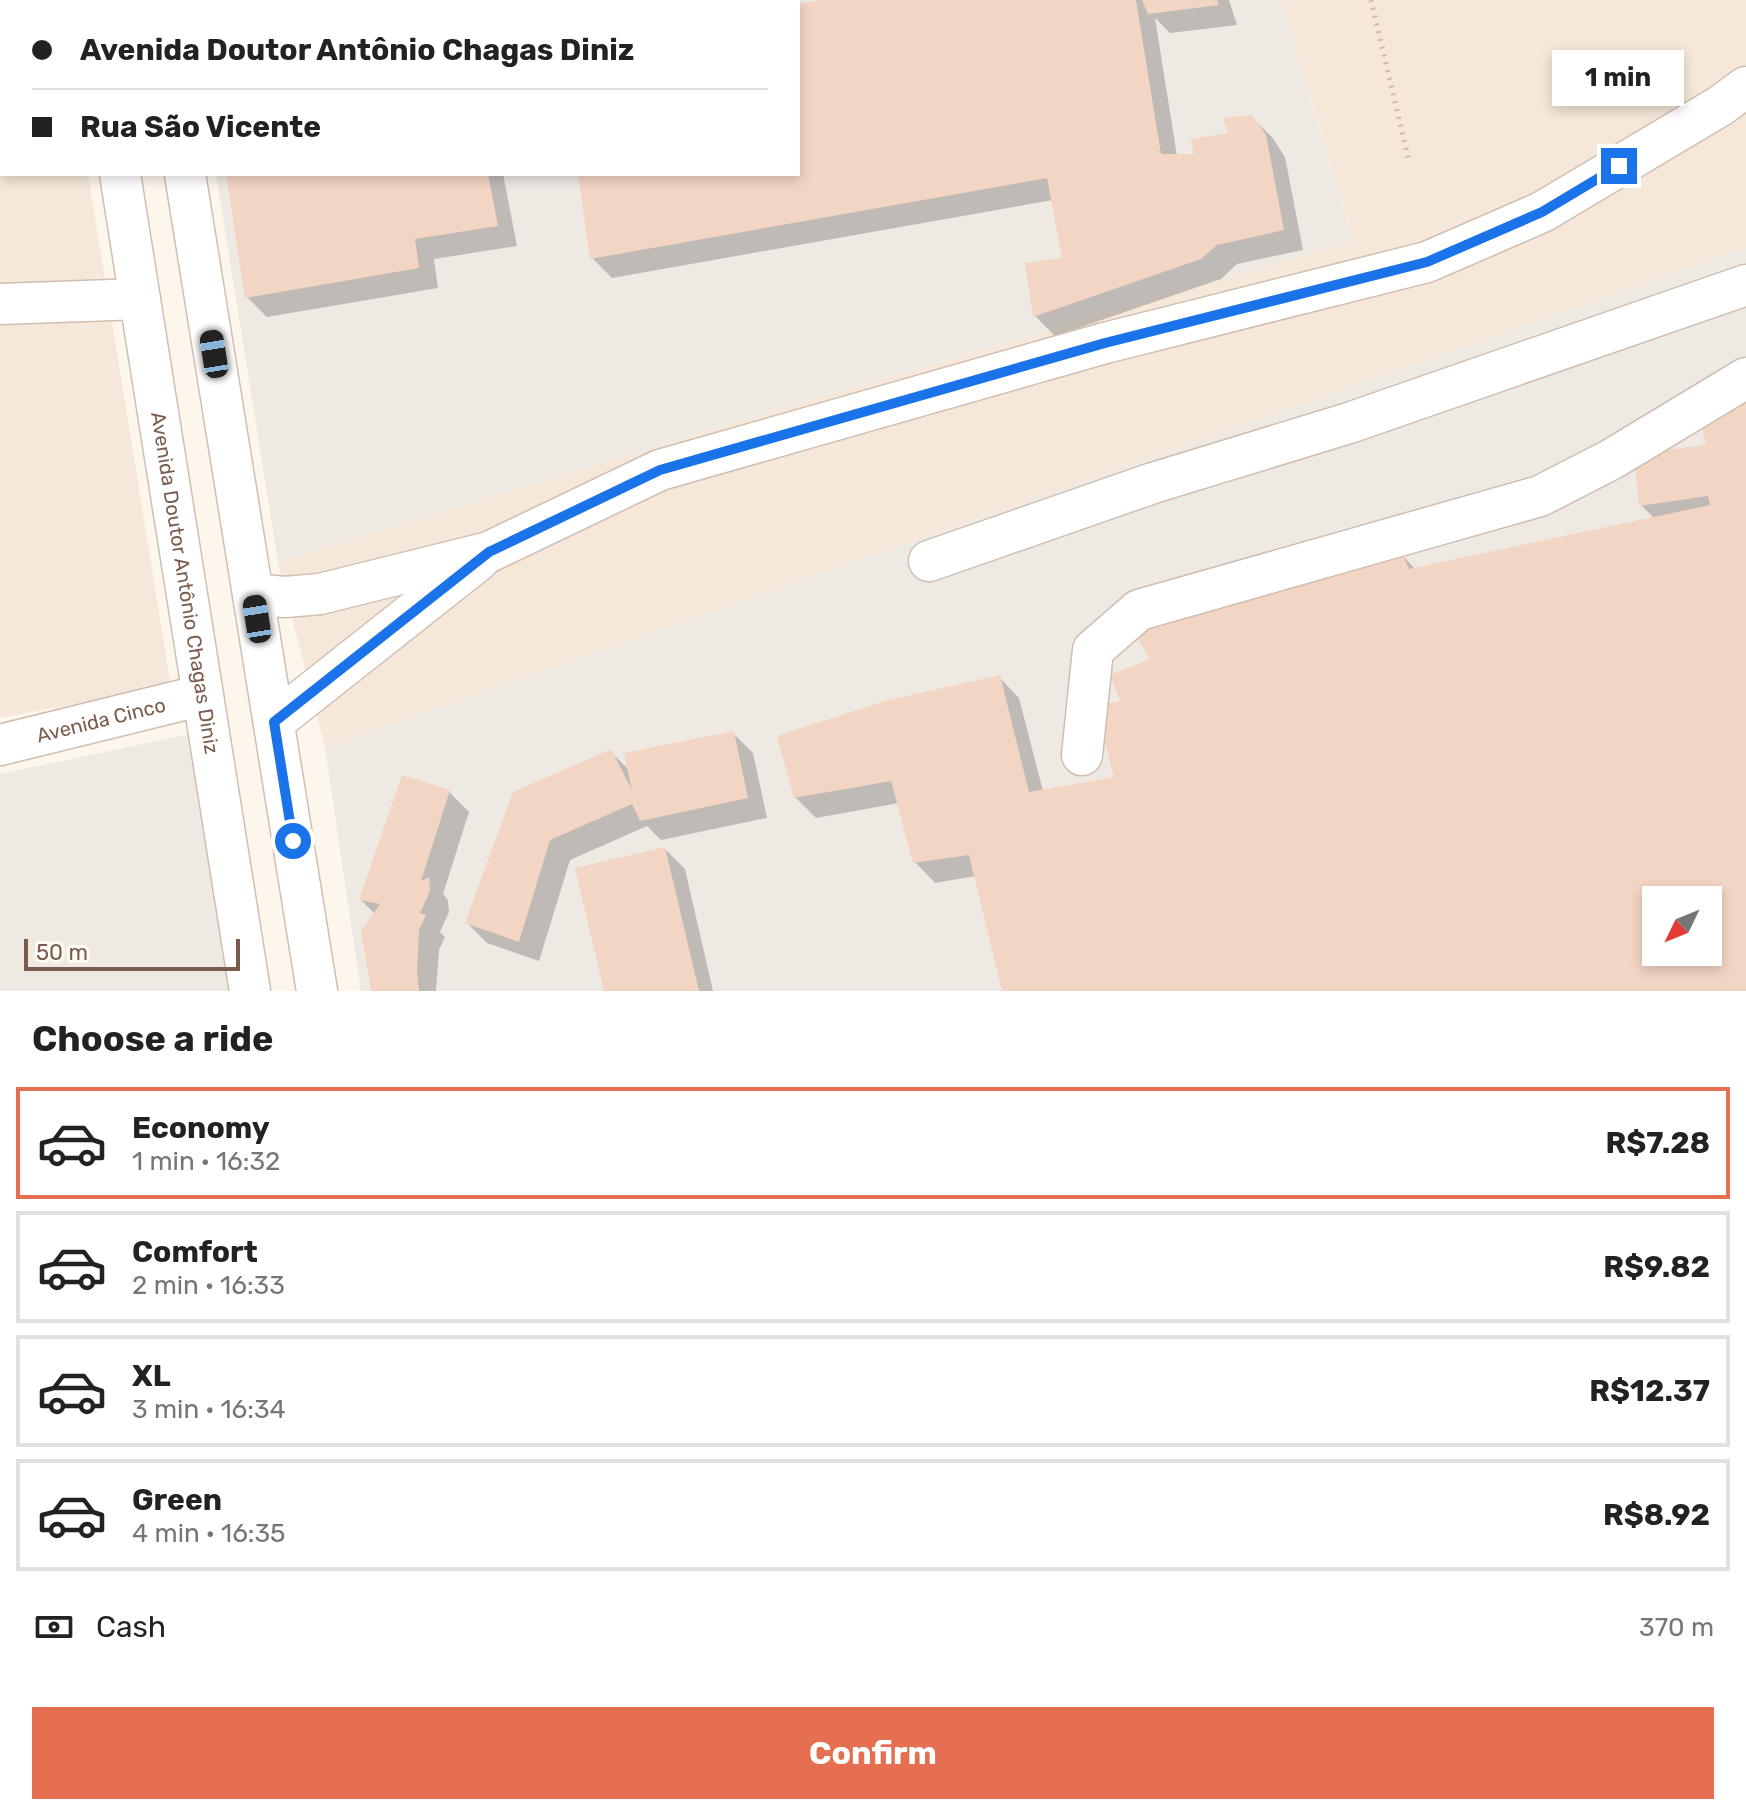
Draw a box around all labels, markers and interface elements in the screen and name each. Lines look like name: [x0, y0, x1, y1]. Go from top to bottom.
text: Avenida Doutor Antônio Chagas Diniz: [80, 32, 634, 68]
callout: 1 min: [1553, 50, 1685, 106]
text: 1 min: [1585, 62, 1651, 93]
text: Rua São Vicente: [80, 109, 321, 145]
route end: [1601, 148, 1637, 184]
car: [198, 328, 230, 380]
street label: Avenida Doutor Antônio Chagas Diniz: [146, 410, 224, 756]
car: [241, 593, 273, 645]
street label: Avenida Cinco: [34, 693, 168, 748]
route start: [275, 823, 311, 859]
north arrow: [1642, 886, 1722, 966]
map controls: [1642, 886, 1722, 966]
scale bar: [24, 935, 240, 971]
text: 50 m: [36, 939, 88, 966]
text: Choose a ride: [32, 1017, 273, 1060]
icon: car: [36, 1107, 108, 1179]
text: Economy: [132, 1110, 270, 1146]
text: R$7.28: [1605, 1125, 1710, 1161]
text: 1 min · 16:32: [132, 1146, 280, 1177]
icon: car: [36, 1231, 108, 1303]
text: Comfort: [132, 1234, 258, 1270]
text: R$9.82: [1603, 1249, 1710, 1285]
text: 2 min · 16:33: [132, 1270, 285, 1301]
icon: car: [36, 1355, 108, 1427]
text: XL: [132, 1358, 171, 1394]
text: R$12.37: [1589, 1373, 1710, 1409]
text: 3 min · 16:34: [132, 1394, 286, 1425]
icon: car: [36, 1479, 108, 1551]
text: Green: [132, 1482, 222, 1518]
text: R$8.92: [1603, 1497, 1710, 1533]
text: 4 min · 16:35: [132, 1518, 286, 1549]
icon: cash: [32, 1605, 76, 1649]
text: Cash: [96, 1609, 166, 1645]
text: 370 m: [1639, 1612, 1714, 1643]
button: Confirm: [32, 1707, 1714, 1799]

